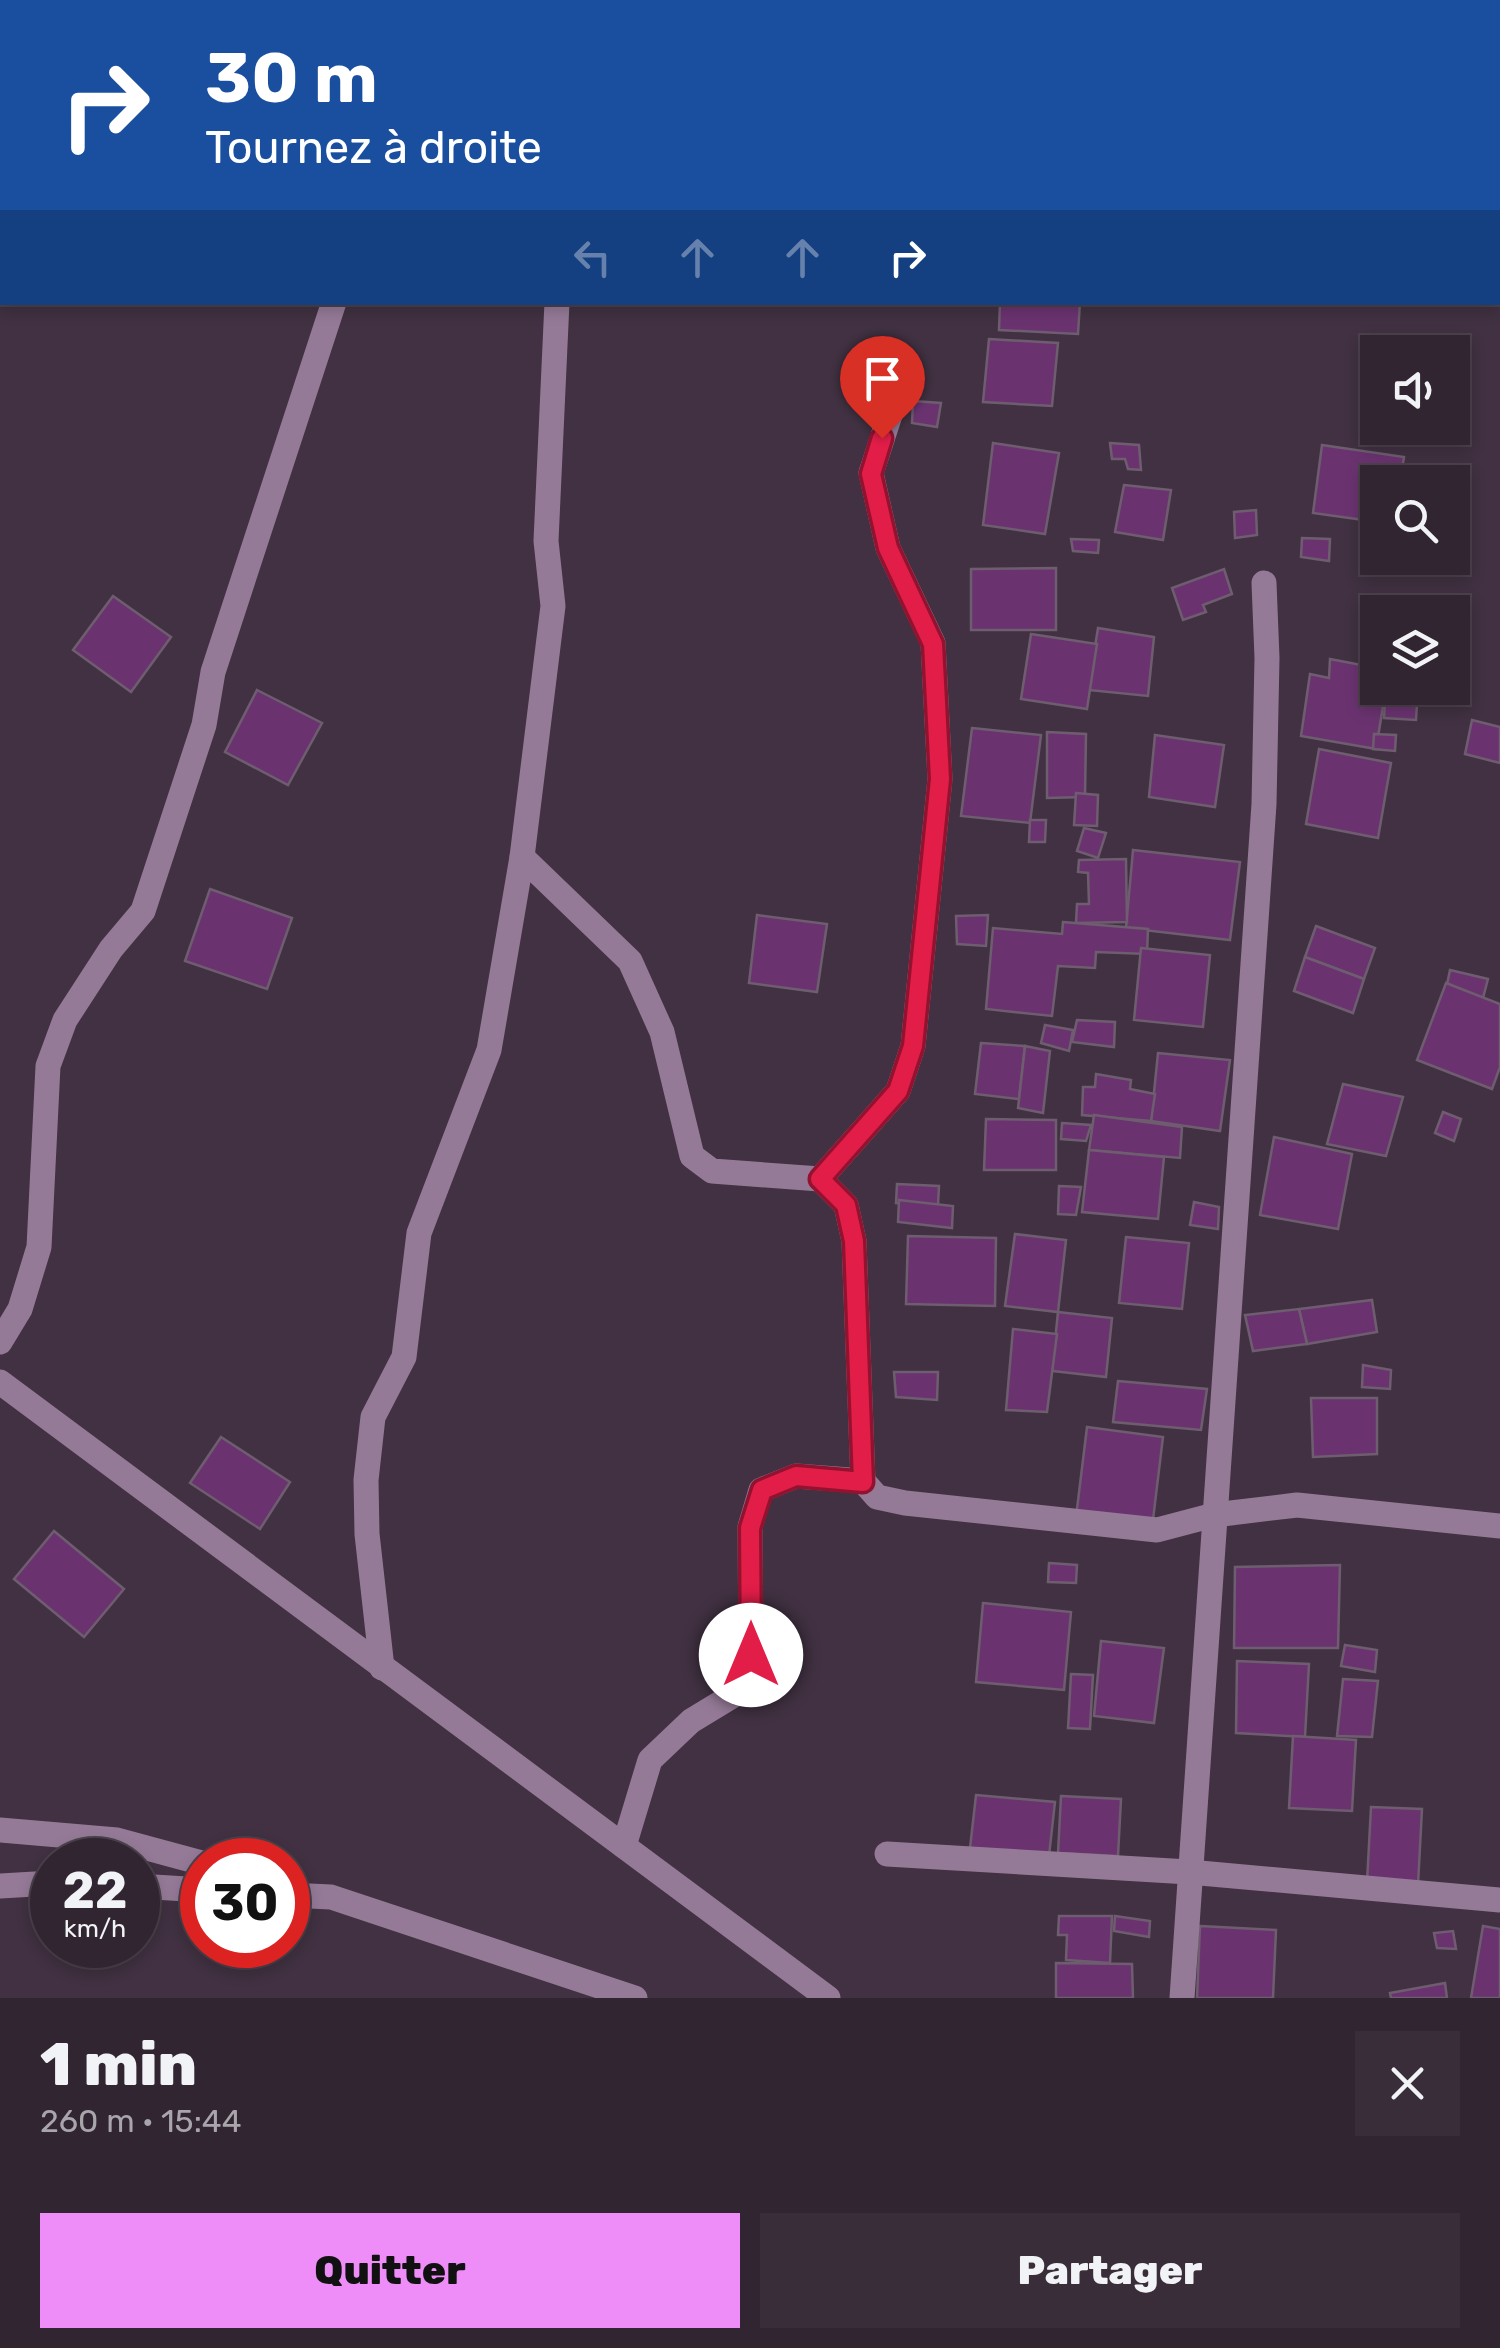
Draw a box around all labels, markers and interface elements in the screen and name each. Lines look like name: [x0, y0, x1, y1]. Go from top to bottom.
text: 30 m: [205, 37, 378, 120]
icon: right: [40, 40, 170, 170]
text: Tournez à droite: [205, 121, 542, 174]
icon: left: [565, 230, 620, 285]
icon: ahead: [670, 230, 725, 285]
icon: ahead: [775, 230, 830, 285]
icon: right: [880, 230, 935, 285]
map controls: [1360, 335, 1470, 705]
button: sound: [1360, 335, 1470, 445]
pin: [840, 336, 925, 439]
icon: arrive: [855, 351, 910, 406]
button: search: [1360, 465, 1470, 575]
button: layers: [1360, 595, 1470, 705]
position arrow: [699, 1603, 803, 1707]
speed limit sign: 30: [180, 1838, 310, 1968]
text: 22: [63, 1861, 128, 1921]
text: km/h: [64, 1914, 126, 1943]
text: 1 min: [40, 2029, 197, 2100]
button: close: [1355, 2031, 1460, 2136]
text: 260 m · 15:44: [40, 2102, 242, 2140]
button: Quitter: [40, 2213, 740, 2328]
button: Partager: [760, 2213, 1460, 2328]

